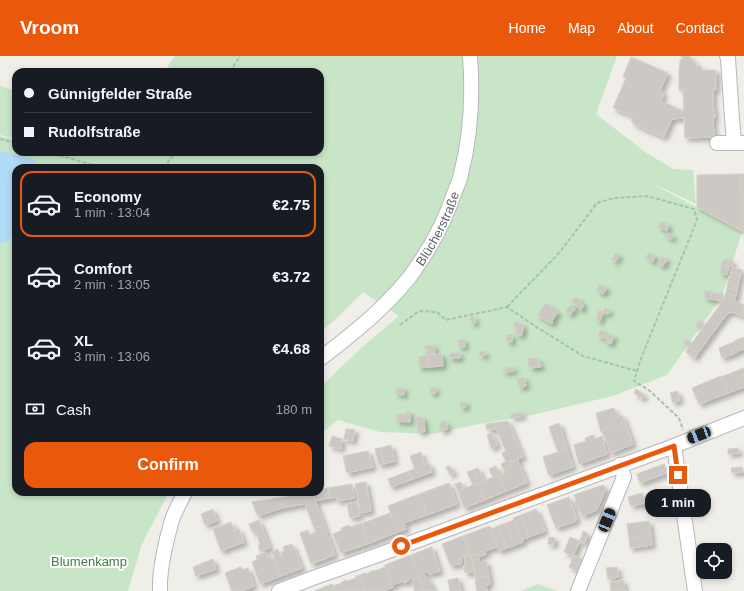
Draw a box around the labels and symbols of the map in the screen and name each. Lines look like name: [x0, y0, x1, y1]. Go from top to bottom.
street label: Blücherstraße: [413, 190, 462, 269]
car: [686, 425, 712, 445]
route end: [669, 466, 687, 484]
callout: 1 min: [645, 489, 711, 517]
car: [597, 507, 617, 533]
route start: [392, 537, 410, 555]
park label: Blumenkamp: [51, 554, 127, 569]

